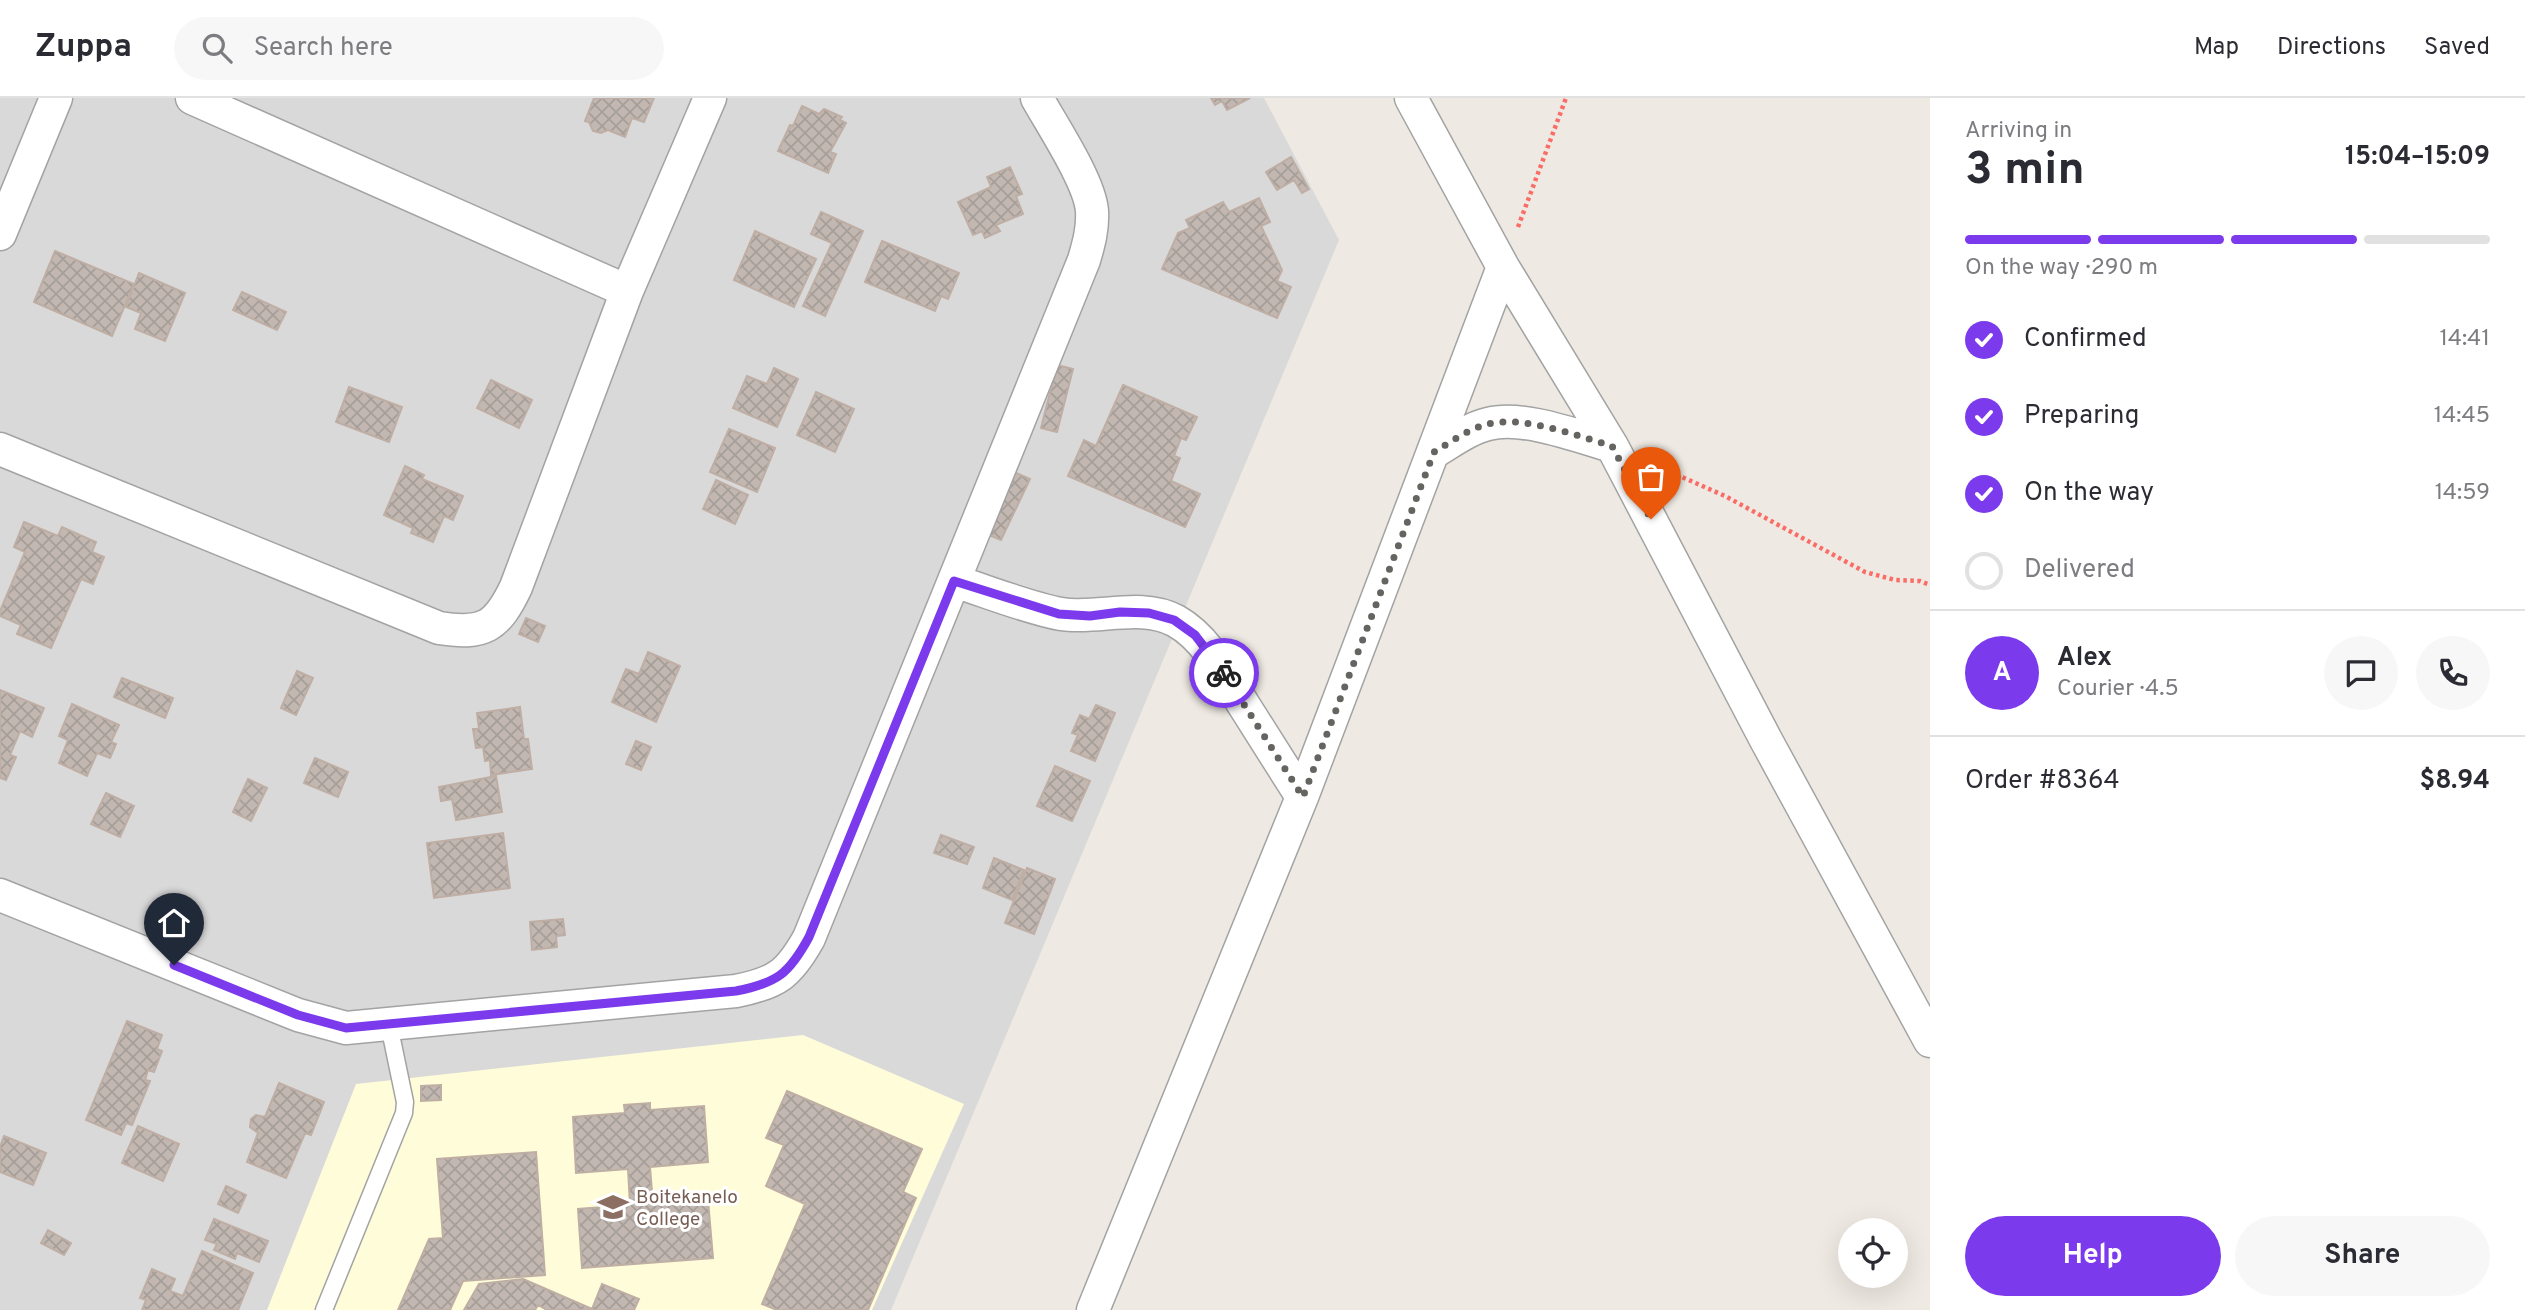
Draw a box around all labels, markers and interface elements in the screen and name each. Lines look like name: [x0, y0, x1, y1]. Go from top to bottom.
search box: [174, 17, 664, 80]
text: Zuppa: [35, 27, 132, 69]
icon: search: [198, 29, 236, 67]
text: Search here: [254, 32, 393, 65]
text: Map: [2194, 33, 2239, 63]
text: Directions: [2277, 33, 2386, 63]
text: Saved: [2424, 33, 2490, 63]
text: Arriving in: [1965, 117, 2072, 146]
text: 15:04–15:09: [2345, 141, 2490, 174]
text: 3 min: [1965, 142, 2085, 201]
text: On the way · 290 m: [1965, 254, 2158, 283]
icon: check: [1965, 321, 2003, 359]
text: Confirmed: [2024, 323, 2147, 356]
text: 14:41: [2440, 325, 2490, 354]
icon: check: [1965, 398, 2003, 436]
text: Preparing: [2024, 400, 2139, 433]
text: 14:45: [2434, 402, 2490, 431]
pin: [1621, 447, 1681, 519]
icon: bag: [1632, 458, 1670, 496]
icon: check: [1965, 475, 2003, 513]
text: On the way: [2024, 477, 2154, 510]
text: 14:59: [2435, 479, 2490, 508]
text: Delivered: [2024, 554, 2135, 587]
button: chat: [2324, 636, 2398, 710]
button: phone: [2416, 636, 2490, 710]
courier: [1189, 638, 1259, 708]
text: Alex: [2057, 642, 2112, 675]
icon: bike: [1205, 654, 1243, 692]
text: A: [1993, 657, 2011, 690]
text: Courier · 4.5: [2057, 675, 2179, 704]
text: Order #8364: [1965, 765, 2120, 798]
text: $8.94: [2420, 765, 2490, 798]
pin: [144, 893, 204, 965]
icon: home: [155, 904, 193, 942]
place label: Boitekanelo College: [636, 1186, 738, 1232]
school or university icon: Boitekanelo College: [596, 1190, 630, 1224]
button: Help: [1965, 1216, 2221, 1296]
button: Share: [2235, 1216, 2490, 1296]
map controls: [1838, 1218, 1908, 1288]
button: locate: [1838, 1218, 1908, 1288]

